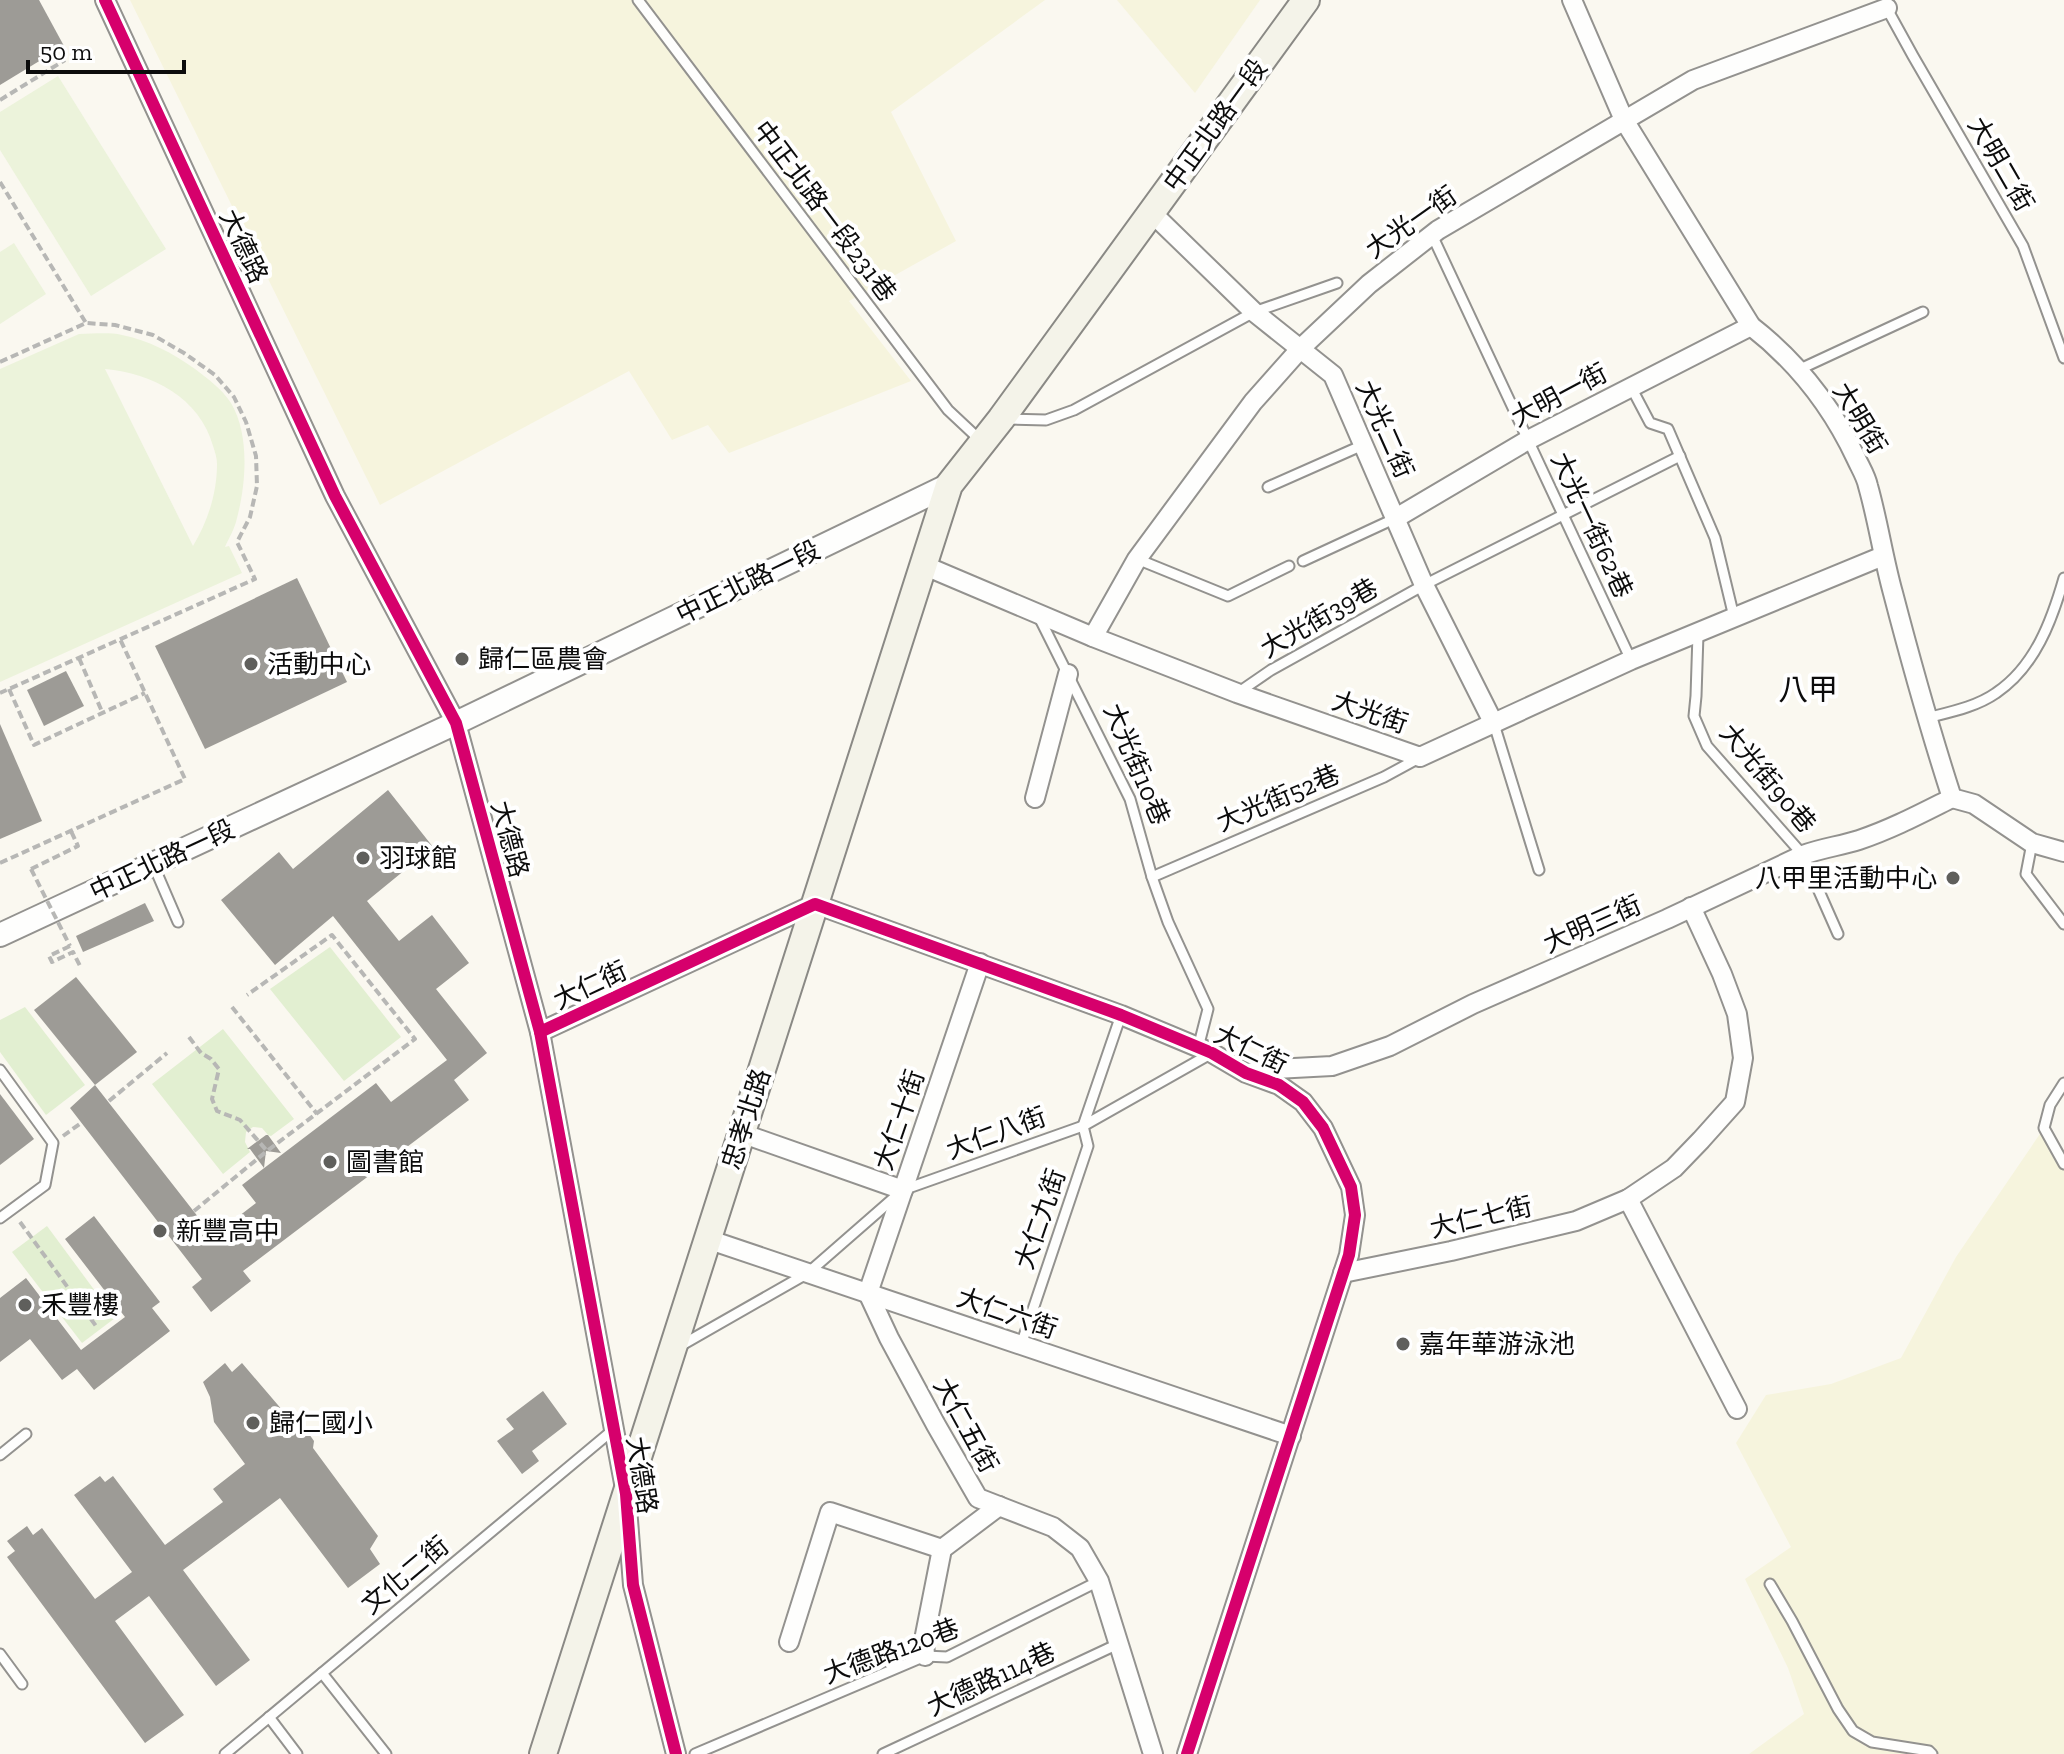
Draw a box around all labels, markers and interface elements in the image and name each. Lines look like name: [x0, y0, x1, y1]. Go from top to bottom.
scale bar: [28, 24, 184, 74]
text: 50 m: [40, 37, 93, 66]
street label: 中正北路一段: [1156, 52, 1274, 198]
street label: 大明二街: [1961, 111, 2041, 217]
street label: 中正北路一段231巷: [747, 114, 903, 308]
street label: 大光一街: [1359, 179, 1463, 265]
street label: 大德路: [213, 204, 275, 288]
street label: 大明一街: [1506, 356, 1612, 434]
street label: 大光二街: [1349, 375, 1421, 483]
street label: 大明街: [1826, 376, 1894, 460]
street label: 大光一街62巷: [1544, 447, 1640, 603]
street label: 中正北路一段: [671, 533, 825, 631]
street label: 大光街39巷: [1254, 572, 1384, 664]
place label: 歸仁區農會: [478, 643, 608, 675]
place label: 活動中心: [267, 648, 371, 680]
marker: 歸仁區農會: [453, 650, 471, 668]
marker: 活動中心: [242, 655, 260, 673]
district label: 八甲: [1778, 672, 1838, 708]
street label: 大光街: [1328, 684, 1412, 740]
street label: 大光街10巷: [1097, 698, 1177, 830]
street label: 大光街90巷: [1713, 717, 1823, 839]
street label: 大光街52巷: [1212, 758, 1344, 838]
street label: 大德路: [484, 797, 536, 881]
street label: 中正北路一段: [85, 813, 239, 907]
place label: 羽球館: [379, 842, 457, 874]
marker: 羽球館: [354, 849, 372, 867]
place label: 八甲里活動中心: [1755, 862, 1937, 894]
marker: 八甲里活動中心: [1944, 869, 1962, 887]
street label: 大明三街: [1538, 888, 1646, 960]
street label: 大仁街: [548, 954, 632, 1016]
street label: 大仁街: [1209, 1018, 1293, 1080]
street label: 忠孝北路: [715, 1065, 777, 1173]
street label: 大仁十街: [867, 1066, 931, 1174]
street label: 大仁八街: [942, 1100, 1050, 1166]
place label: 圖書館: [346, 1146, 424, 1178]
marker: 圖書館: [321, 1153, 339, 1171]
street label: 大仁九街: [1008, 1165, 1072, 1273]
street label: 大仁七街: [1427, 1190, 1535, 1244]
place label: 新豐高中: [176, 1215, 280, 1247]
marker: 新豐高中: [151, 1222, 169, 1240]
street label: 大仁六街: [953, 1281, 1061, 1345]
place label: 禾豐樓: [41, 1289, 119, 1321]
marker: 禾豐樓: [16, 1296, 34, 1314]
place label: 嘉年華游泳池: [1419, 1328, 1575, 1360]
marker: 嘉年華游泳池: [1394, 1335, 1412, 1353]
street label: 大仁五街: [927, 1372, 1005, 1478]
place label: 歸仁國小: [269, 1407, 373, 1439]
marker: 歸仁國小: [244, 1414, 262, 1432]
street label: 大德路: [620, 1434, 664, 1516]
street label: 文化二街: [355, 1529, 455, 1621]
street label: 大德路120巷: [819, 1612, 963, 1690]
street label: 大德路114巷: [922, 1635, 1060, 1723]

